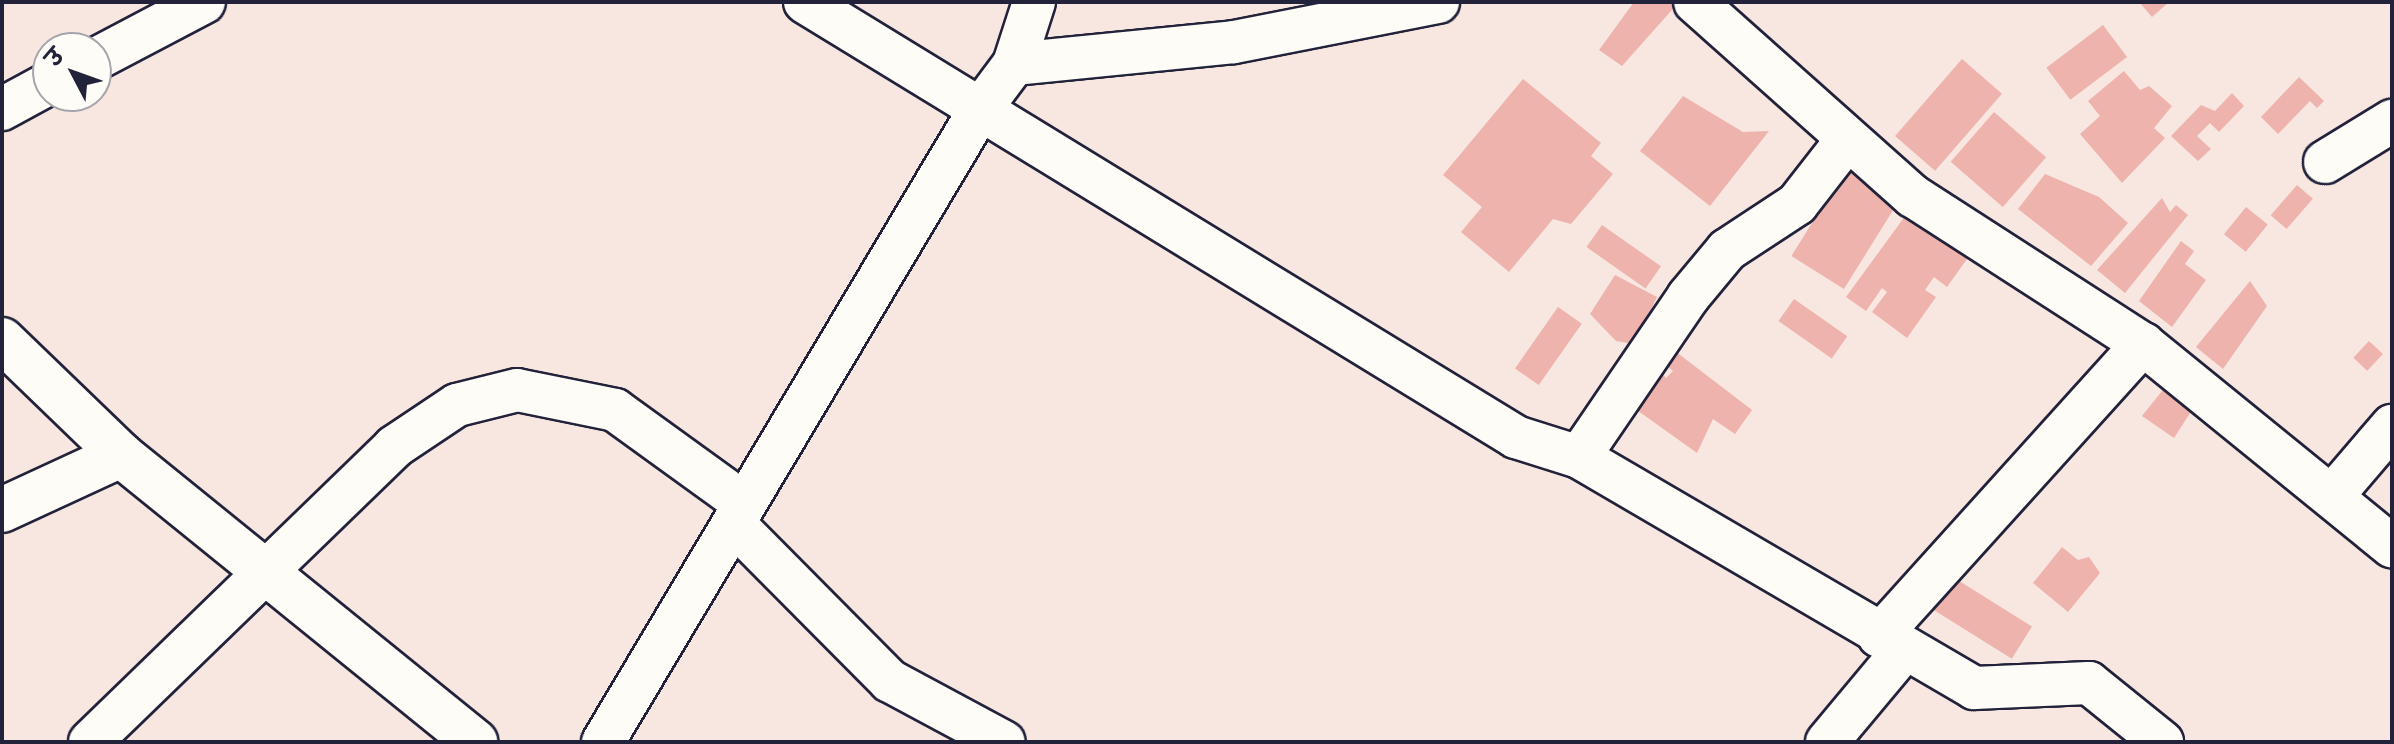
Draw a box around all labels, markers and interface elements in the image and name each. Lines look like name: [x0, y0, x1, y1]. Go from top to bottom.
north arrow: [32, 32, 112, 112]
text: उ: [39, 42, 71, 72]

